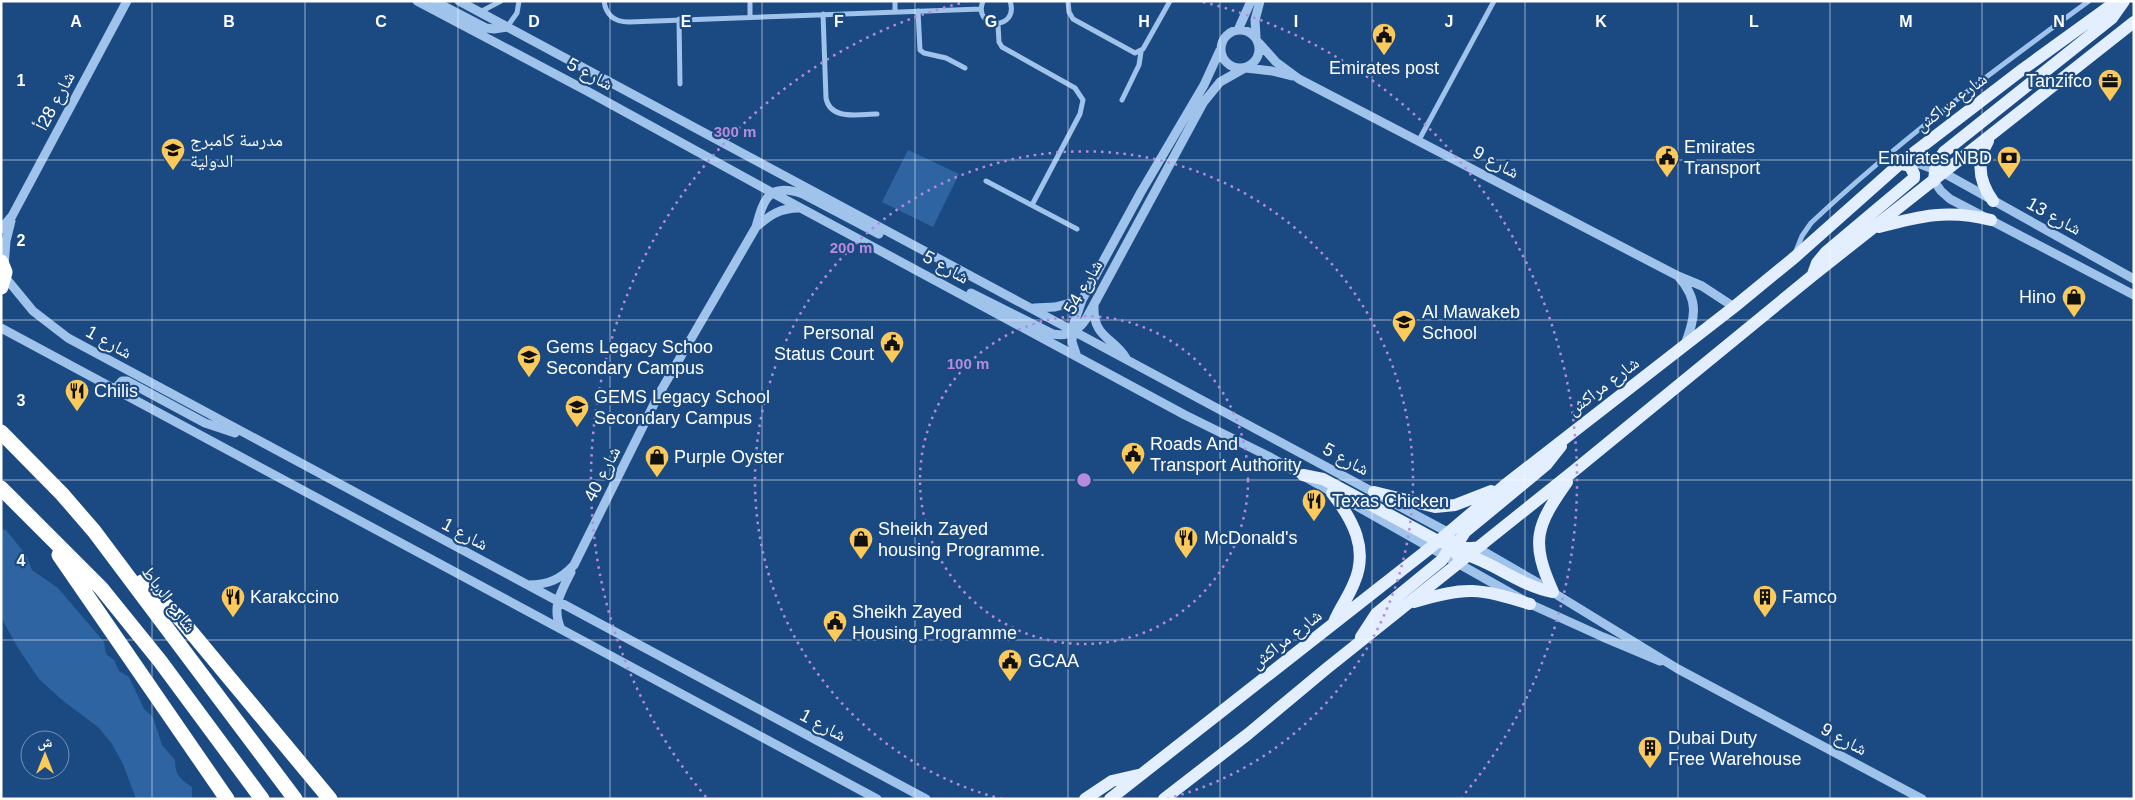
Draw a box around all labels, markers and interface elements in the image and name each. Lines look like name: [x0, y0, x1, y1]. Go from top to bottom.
text: A: [70, 13, 82, 30]
text: B: [223, 13, 235, 30]
text: C: [375, 13, 387, 30]
text: D: [528, 13, 540, 30]
text: E: [681, 13, 692, 30]
text: F: [834, 13, 844, 30]
text: G: [985, 13, 997, 30]
text: H: [1138, 13, 1150, 30]
text: I: [1294, 13, 1298, 30]
text: J: [1445, 13, 1453, 30]
text: K: [1595, 13, 1607, 30]
text: L: [1749, 13, 1759, 30]
text: M: [1899, 13, 1913, 30]
text: N: [2053, 13, 2065, 30]
public building icon: Emirates post: [1371, 22, 1397, 56]
street label: شارع 5: [563, 54, 616, 95]
place label: Emirates post: [1329, 58, 1439, 78]
street label: شارع 28أ: [31, 68, 80, 134]
office icon: Tanzifco: [2097, 68, 2123, 102]
street label: شارع مراكش: [1911, 69, 1991, 136]
place label: Tanzifco: [2026, 71, 2092, 91]
text: 1: [17, 72, 26, 89]
text: 300 m: [714, 123, 756, 140]
place label: مدرسة كامبرج الدولية: [190, 130, 283, 171]
school or university icon: مدرسة كامبرج الدولية: [160, 137, 186, 171]
place label: Emirates Transport: [1684, 137, 1760, 178]
street label: شارع 9: [1469, 142, 1522, 183]
public building icon: Emirates Transport: [1654, 144, 1680, 178]
bank icon: Emirates NBD: [1996, 145, 2022, 179]
place label: Emirates NBD: [1878, 148, 1992, 168]
street label: شارع 13: [2023, 193, 2085, 240]
text: 2: [17, 232, 26, 249]
text: 200 m: [830, 239, 872, 256]
street label: شارع 5: [919, 246, 972, 289]
street label: شارع 54: [1060, 256, 1107, 318]
shop icon: Hino: [2061, 284, 2087, 318]
place label: Hino: [2019, 287, 2056, 307]
place label: Al Mawakeb School: [1422, 302, 1520, 343]
school or university icon: Al Mawakeb School: [1391, 309, 1417, 343]
street label: شارع 1: [82, 321, 135, 364]
place label: Personal Status Court: [774, 323, 874, 364]
public building icon: Personal Status Court: [879, 330, 905, 364]
place label: Gems Legacy Schoo Secondary Campus: [546, 337, 713, 378]
school or university icon: Gems Legacy Schoo Secondary Campus: [516, 344, 542, 378]
street label: شارع مراكش: [1563, 353, 1643, 420]
text: 100 m: [947, 355, 989, 372]
restaurant icon: Chilis: [64, 378, 90, 412]
place label: Chilis: [94, 381, 138, 401]
place label: GEMS Legacy School Secondary Campus: [594, 387, 770, 428]
text: 3: [17, 392, 26, 409]
school or university icon: GEMS Legacy School Secondary Campus: [564, 394, 590, 428]
place label: Roads And Transport Authority: [1150, 434, 1301, 475]
street label: شارع 5: [1319, 439, 1372, 480]
public building icon: Roads And Transport Authority: [1120, 441, 1146, 475]
street label: شارع 40: [580, 443, 625, 505]
shop icon: Purple Oyster: [644, 444, 670, 478]
place label: Purple Oyster: [674, 447, 784, 467]
centre of rings: [1075, 471, 1093, 489]
restaurant icon: Texas Chicken: [1301, 488, 1327, 522]
place label: Texas Chicken: [1332, 491, 1449, 511]
street label: شارع 1: [438, 514, 491, 555]
place label: Sheikh Zayed housing Programme.: [878, 519, 1045, 560]
restaurant icon: McDonald's: [1173, 525, 1199, 559]
shop icon: Sheikh Zayed housing Programme.: [848, 526, 874, 560]
place label: McDonald's: [1204, 528, 1297, 548]
text: 4: [17, 552, 26, 569]
street label: شارع الرباط: [137, 562, 200, 637]
restaurant icon: Karakccino: [220, 584, 246, 618]
building icon: Famco: [1752, 584, 1778, 618]
place label: Karakccino: [250, 587, 339, 607]
place label: Famco: [1782, 587, 1837, 607]
place label: Sheikh Zayed Housing Programme: [852, 602, 1017, 643]
street label: شارع مراكش: [1246, 605, 1326, 674]
public building icon: Sheikh Zayed Housing Programme: [822, 609, 848, 643]
public building icon: GCAA: [997, 648, 1023, 682]
place label: GCAA: [1028, 651, 1079, 671]
street label: شارع 1: [796, 705, 849, 746]
street label: شارع 9: [1817, 719, 1870, 760]
place label: Dubai Duty Free Warehouse: [1668, 728, 1801, 769]
north arrow: [20, 730, 70, 780]
text: ش: [38, 734, 53, 751]
building icon: Dubai Duty Free Warehouse: [1637, 735, 1663, 769]

